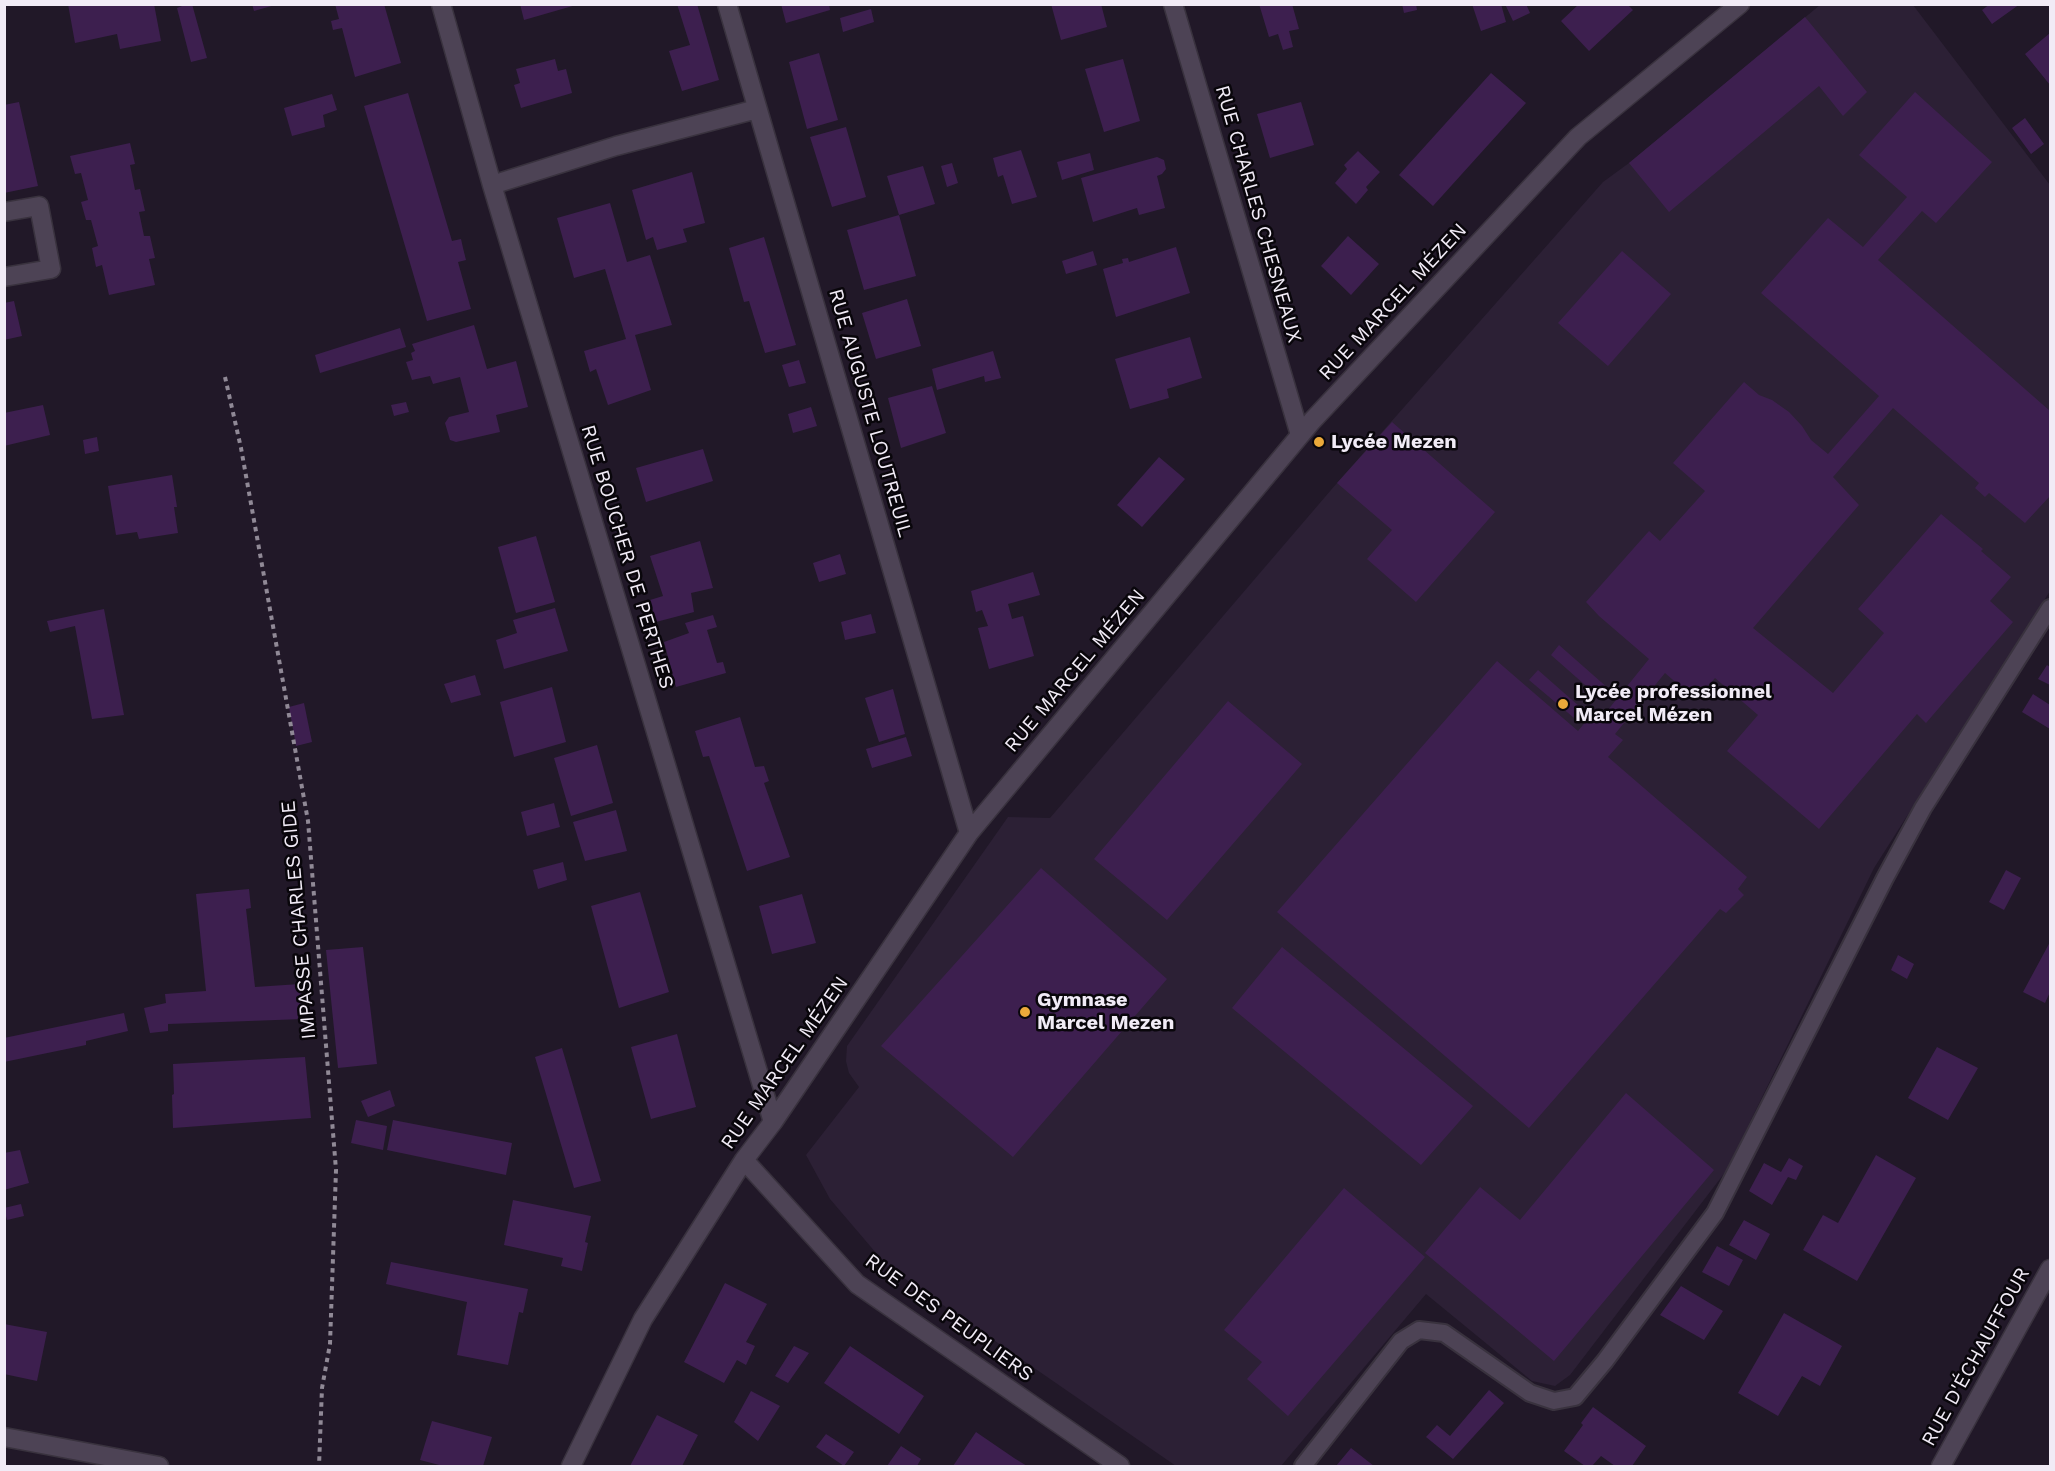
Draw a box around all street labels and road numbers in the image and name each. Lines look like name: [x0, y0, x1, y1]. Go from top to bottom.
street label: RUE CHARLES CHESNEAUX: [1210, 83, 1306, 345]
street label: RUE MARCEL MÉZEN: [1314, 219, 1472, 385]
street label: RUE AUGUSTE LOUTREUIL: [823, 286, 917, 540]
street label: RUE BOUCHER DE PERTHES: [575, 422, 679, 692]
street label: RUE MARCEL MÉZEN: [1000, 585, 1150, 757]
street label: IMPASSE CHARLES GIDE: [277, 800, 321, 1040]
street label: RUE MARCEL MÉZEN: [716, 972, 854, 1154]
street label: RUE DES PEUPLIERS: [860, 1249, 1038, 1387]
street label: RUE D'ÉCHAUFFOUR: [1917, 1264, 2035, 1450]

